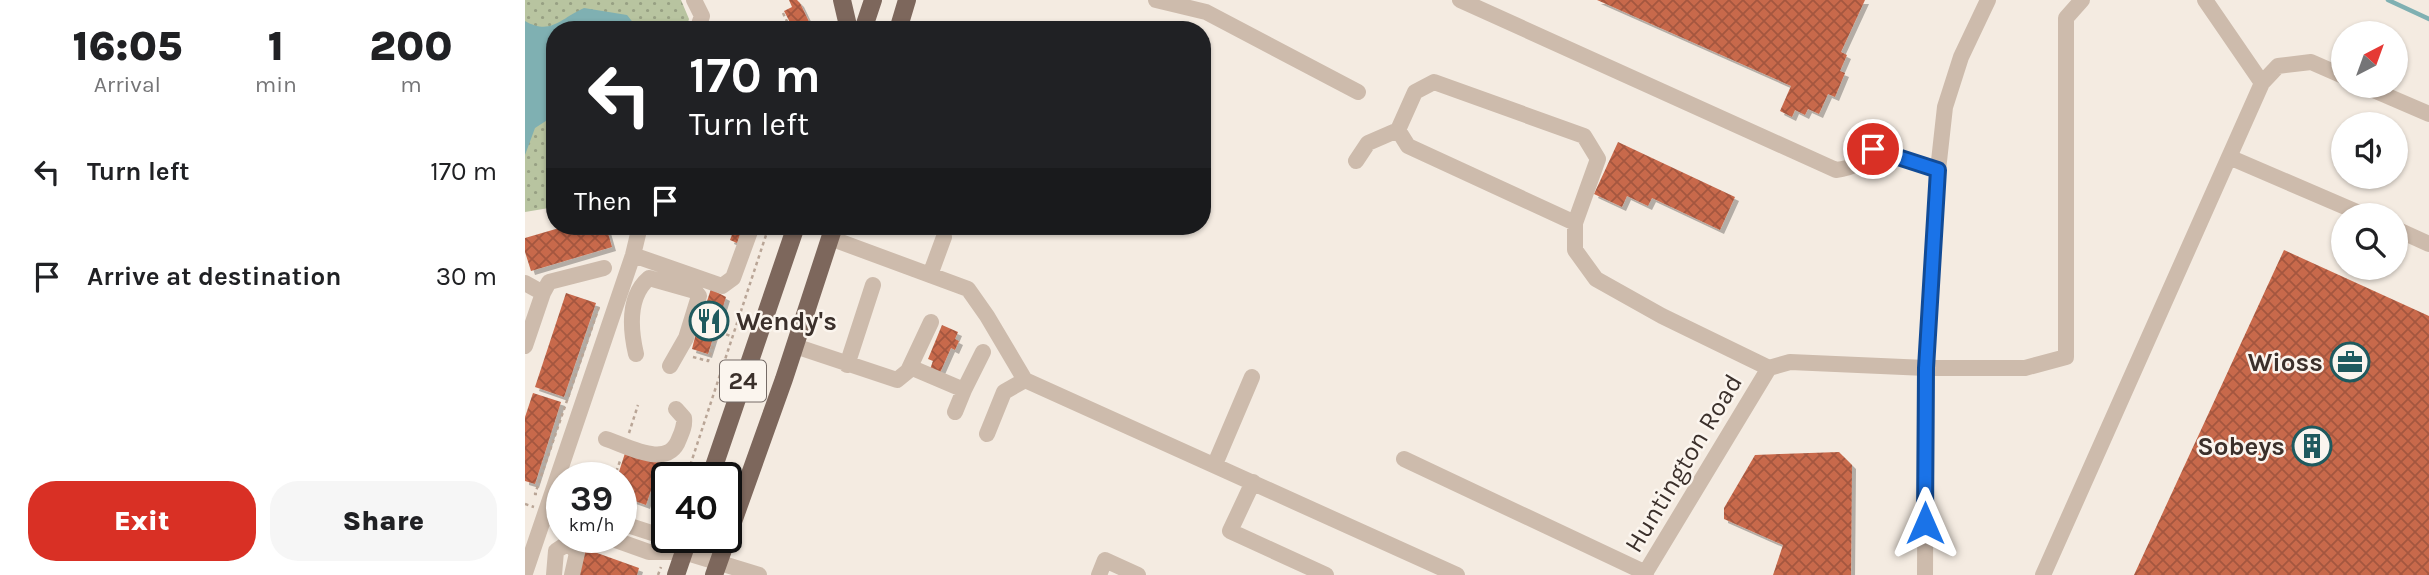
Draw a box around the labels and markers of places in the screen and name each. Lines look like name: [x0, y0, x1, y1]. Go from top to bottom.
pin: [1843, 119, 1903, 179]
restaurant icon: Wendy's: [688, 300, 730, 342]
place label: Wendy's: [736, 306, 837, 337]
office icon: Wioss: [2329, 341, 2371, 383]
place label: Wioss: [2248, 347, 2323, 378]
building icon: Sobeys: [2291, 425, 2333, 467]
place label: Sobeys: [2197, 431, 2285, 462]

